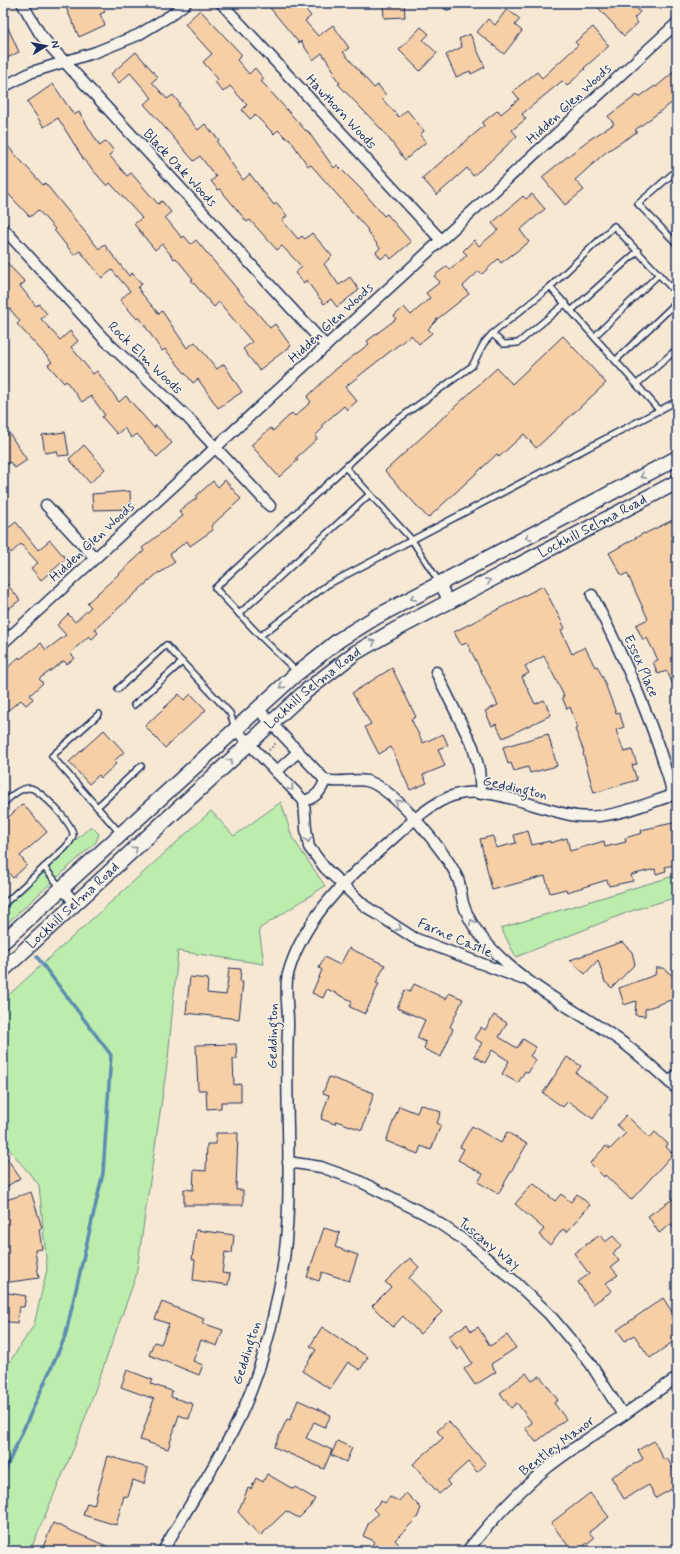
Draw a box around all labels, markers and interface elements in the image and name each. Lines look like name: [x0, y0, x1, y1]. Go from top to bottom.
north arrow: [26, 26, 66, 66]
text: N: [47, 40, 62, 49]
street label: Hidden Glen Woods: [523, 60, 615, 148]
street label: Hawthorn Woods: [302, 71, 380, 153]
street label: Black Oak Woods: [139, 125, 221, 211]
street label: Hidden Glen Woods: [285, 279, 377, 367]
street label: Rock Elm Woods: [104, 318, 186, 398]
one-way arrow: [639, 472, 647, 479]
street label: Lockhill Selma Road: [535, 491, 650, 562]
street label: Hidden Glen Woods: [46, 498, 138, 586]
one-way arrow: [524, 532, 532, 540]
one-way arrow: [483, 578, 491, 586]
one-way arrow: [410, 593, 417, 601]
street label: Essex Place: [619, 632, 663, 700]
one-way arrow: [369, 640, 376, 647]
street label: Lockhill Selma Road: [261, 643, 364, 733]
one-way arrow: [280, 681, 287, 688]
one-way arrow: [226, 759, 233, 766]
street label: Geddington: [481, 772, 549, 806]
one-way arrow: [287, 783, 294, 791]
one-way arrow: [395, 799, 403, 807]
one-way arrow: [303, 836, 311, 843]
one-way arrow: [130, 847, 138, 854]
street label: Lockhill Selma Road: [23, 858, 123, 953]
street label: Farne Castle: [415, 914, 495, 962]
one-way arrow: [469, 919, 477, 927]
one-way arrow: [395, 923, 402, 930]
street label: Geddington: [263, 1003, 285, 1069]
street label: Tuscany Way: [454, 1214, 524, 1274]
street label: Geddington: [228, 1319, 268, 1388]
street label: Bentley Manor: [516, 1412, 598, 1480]

